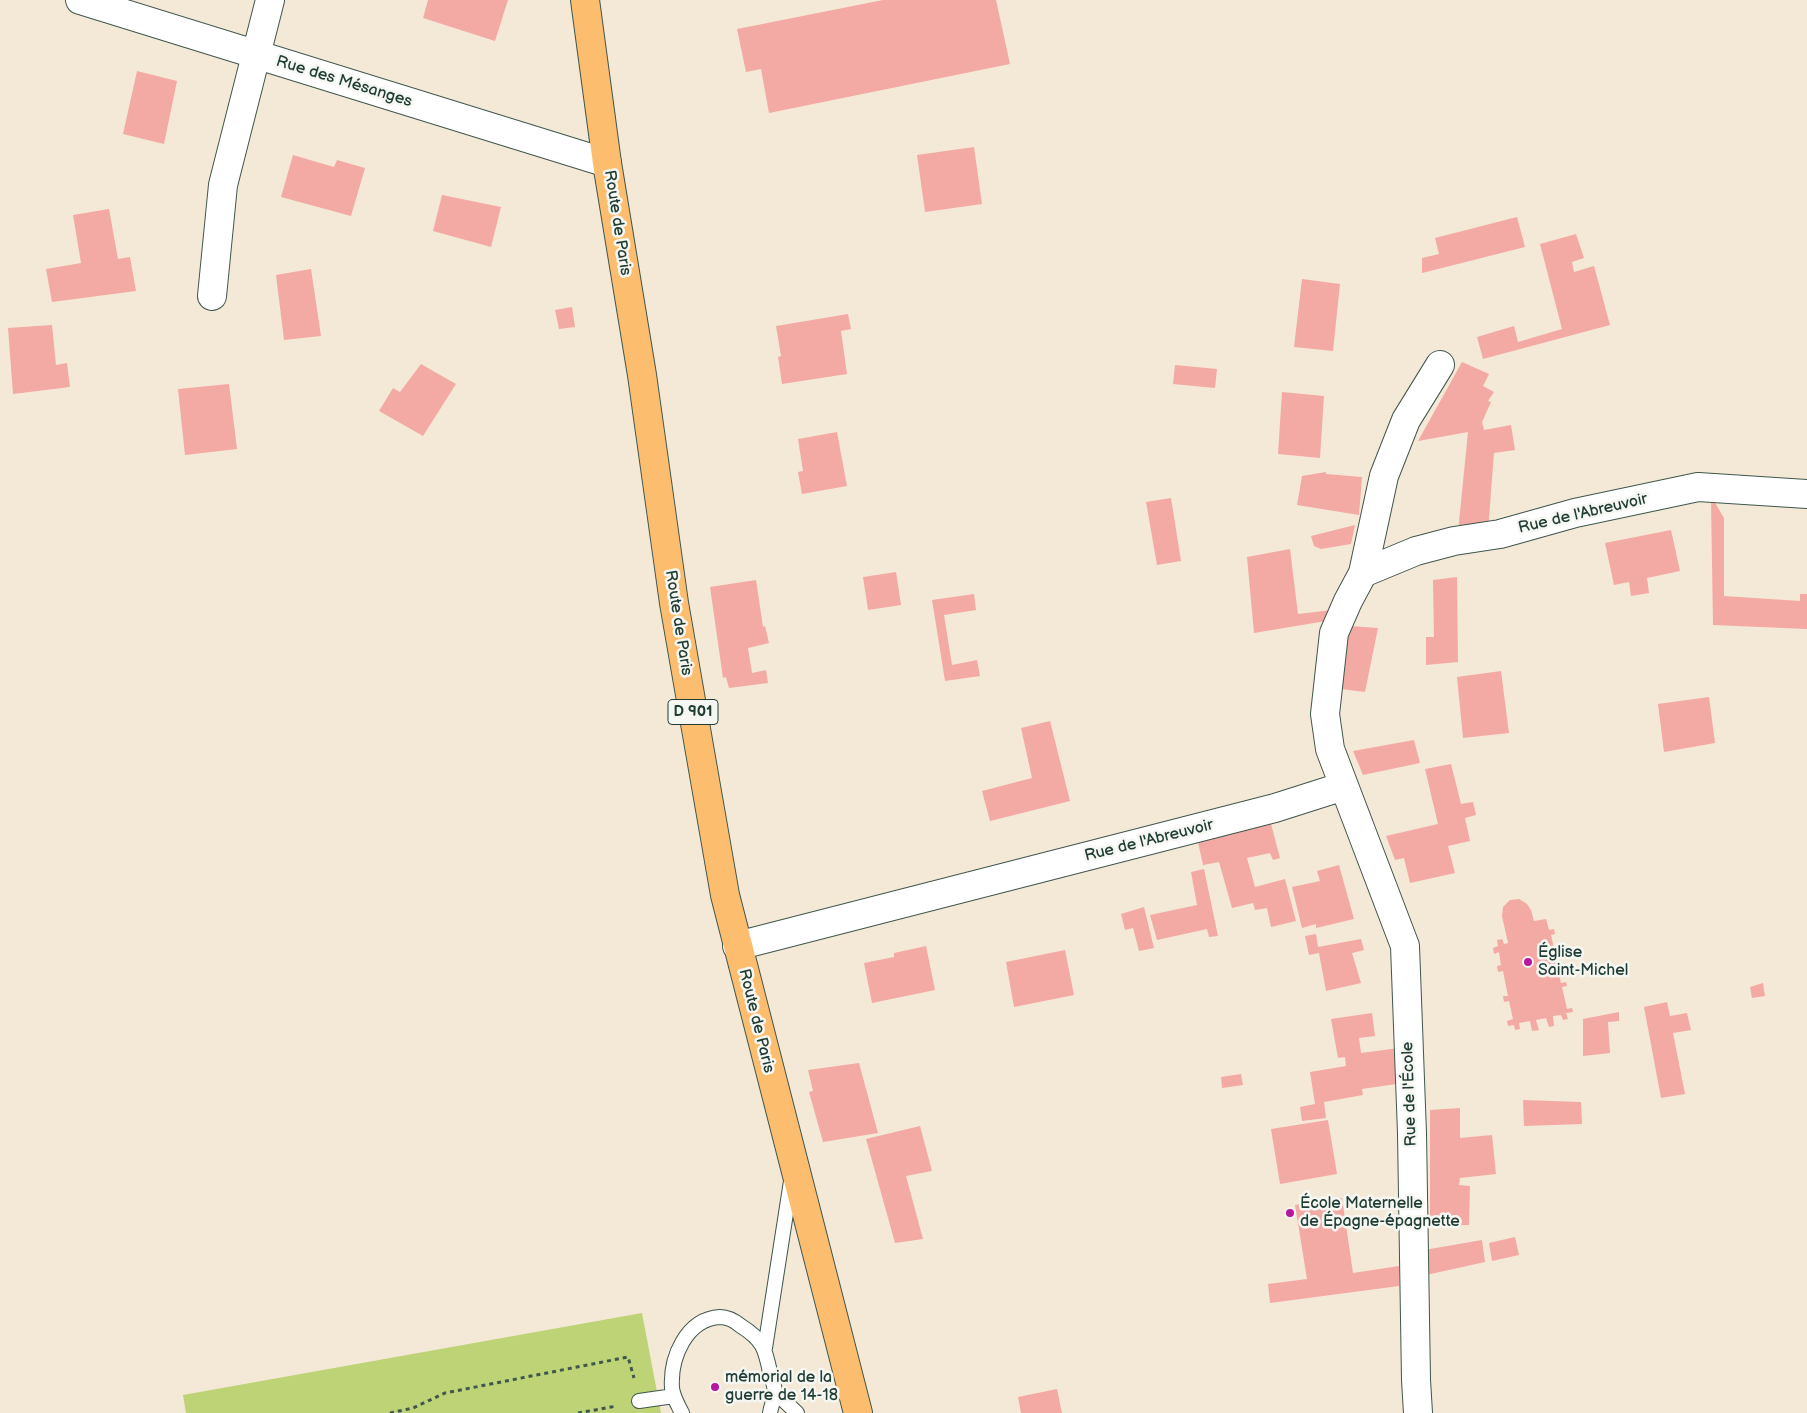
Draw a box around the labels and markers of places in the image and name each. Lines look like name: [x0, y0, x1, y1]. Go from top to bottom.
place label: Église Saint-Michel: [1538, 943, 1628, 981]
marker: Église Saint-Michel: [1522, 956, 1534, 968]
place label: École Maternelle de Épagne-épagnette: [1300, 1194, 1460, 1232]
marker: École Maternelle de Épagne-épagnette: [1284, 1207, 1296, 1219]
place label: mémorial de la guerre de 14-18: [725, 1368, 838, 1406]
marker: mémorial de la guerre de 14-18: [709, 1381, 721, 1393]

